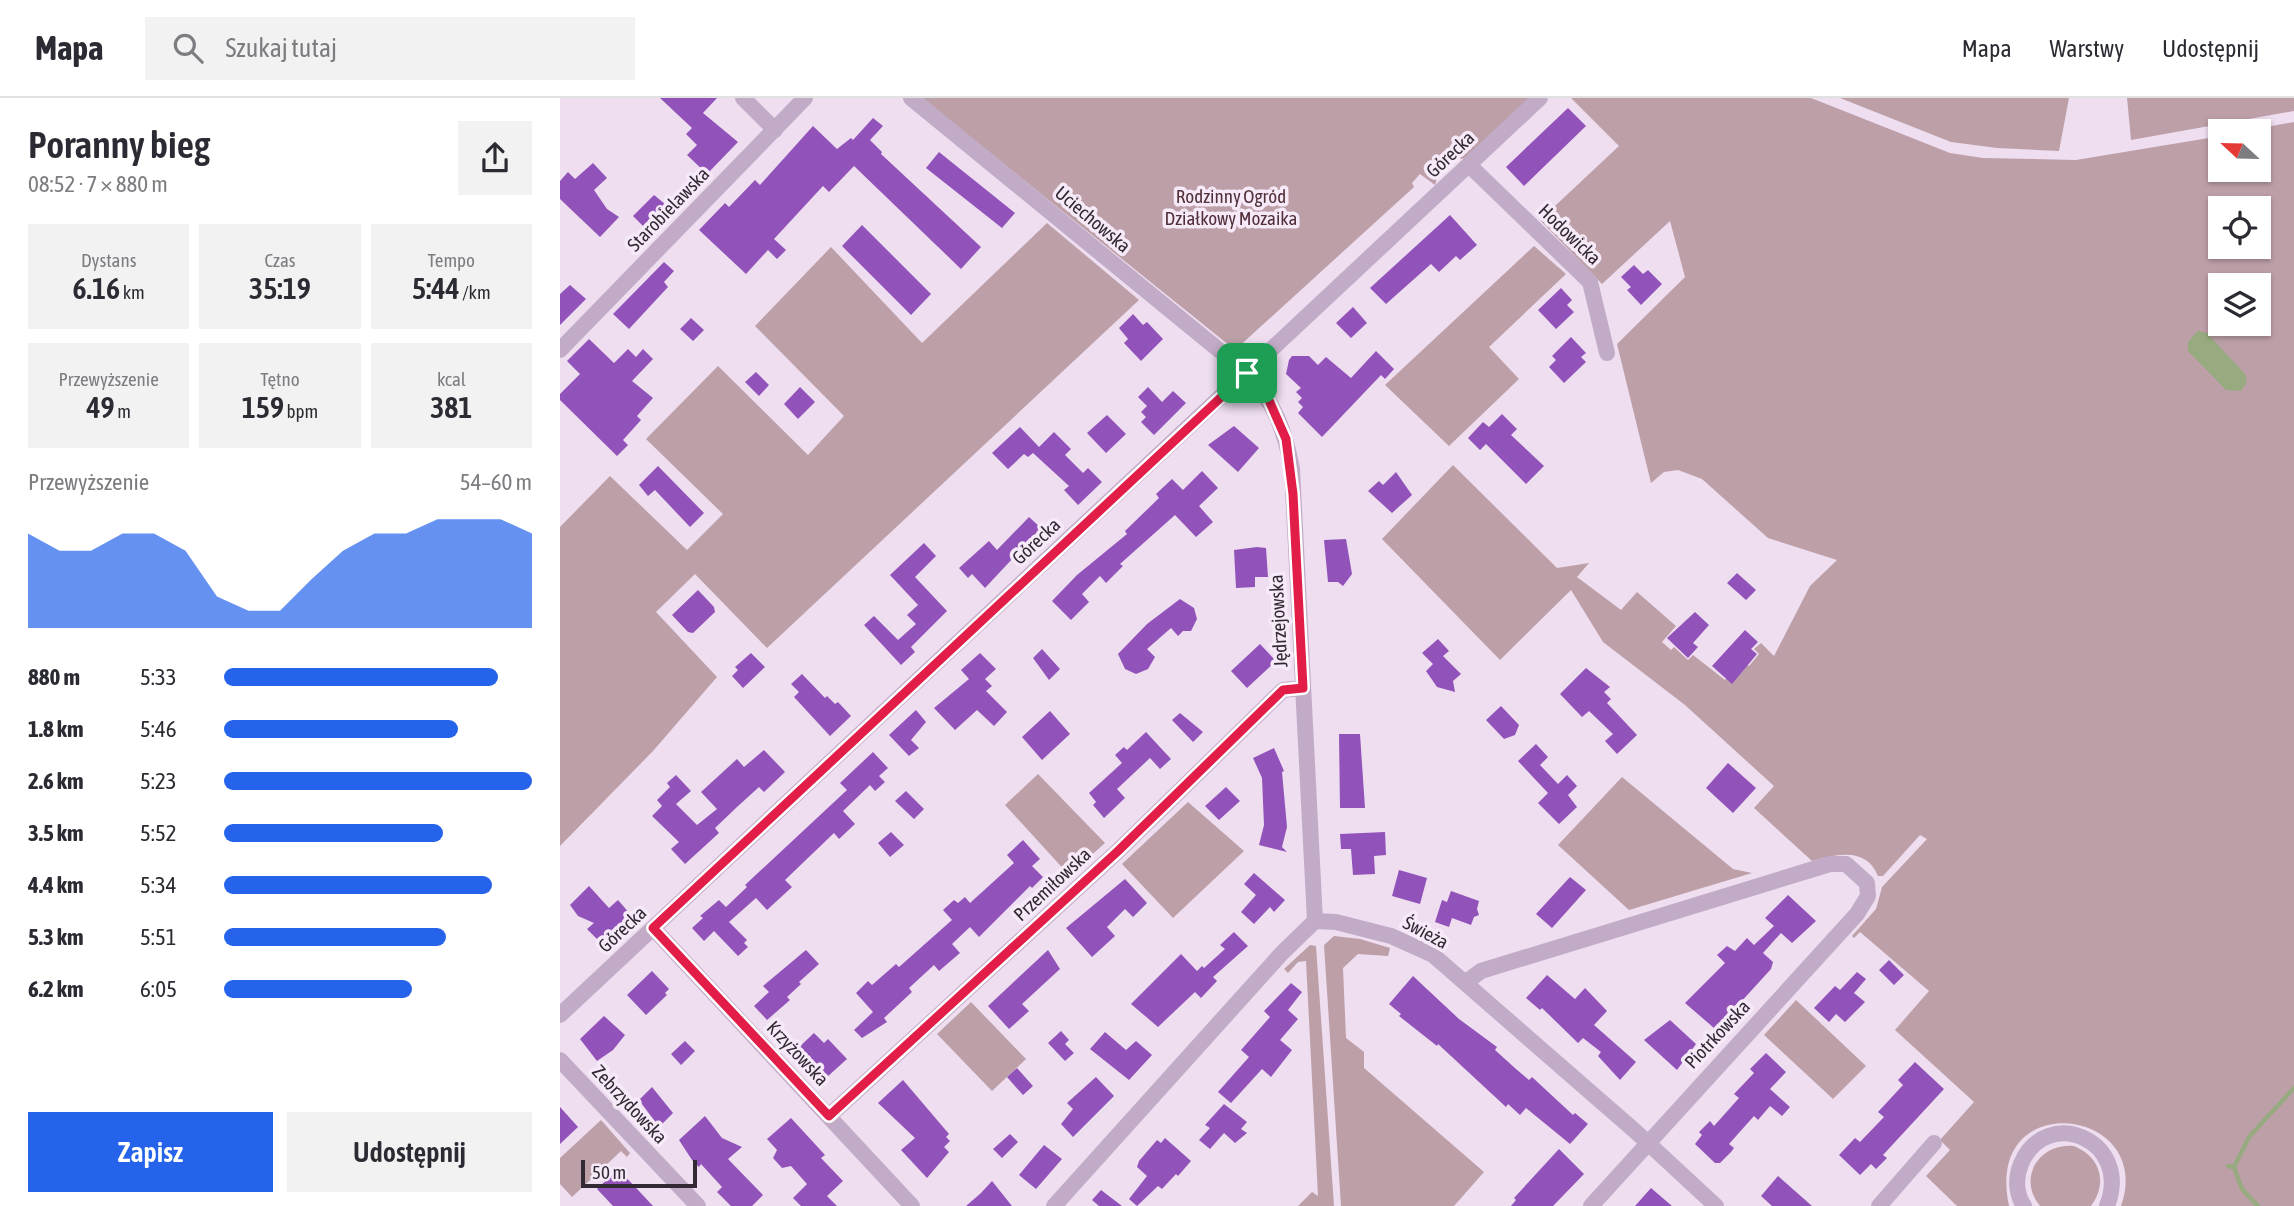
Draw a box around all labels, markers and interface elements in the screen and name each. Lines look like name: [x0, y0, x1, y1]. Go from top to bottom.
search box: [145, 17, 635, 80]
text: Mapa: [35, 29, 103, 67]
icon: search: [169, 29, 207, 67]
text: Szukaj tutaj: [225, 33, 337, 63]
text: Mapa: [1962, 35, 2012, 62]
text: Warstwy: [2050, 35, 2124, 62]
text: Udostępnij: [2162, 35, 2259, 62]
north arrow: [2208, 119, 2272, 182]
map controls: [2208, 119, 2271, 336]
button: share: [458, 121, 532, 195]
text: Poranny bieg: [28, 123, 210, 166]
street label: Górecka: [1422, 126, 1478, 182]
street label: Starobielawska: [623, 163, 713, 255]
text: 08:52 · 7 × 880 m: [28, 171, 168, 197]
street label: Uciechowska: [1051, 181, 1135, 257]
park label: Rodzinny Ogród Działkowy Mozaika: [1165, 185, 1297, 229]
button: locate: [2208, 196, 2271, 259]
street label: Hodowicka: [1534, 199, 1606, 269]
text: Dystans: [81, 249, 136, 271]
text: Czas: [265, 249, 295, 271]
text: Tempo: [428, 249, 475, 271]
text: 6.16: [73, 271, 120, 305]
text: 35:19: [249, 271, 311, 305]
text: 5:44: [412, 271, 460, 305]
button: layers: [2208, 273, 2271, 336]
text: km: [120, 281, 145, 303]
text: /km: [460, 281, 491, 303]
pin: [1217, 343, 1277, 403]
icon: arrive: [1228, 354, 1266, 392]
text: Przewyższenie: [59, 368, 159, 390]
text: Tętno: [260, 368, 300, 390]
text: kcal: [437, 368, 466, 390]
text: 49: [86, 390, 115, 424]
text: 159: [242, 390, 284, 424]
text: 381: [430, 390, 472, 424]
text: m: [115, 400, 131, 422]
text: bpm: [284, 400, 318, 422]
text: Przewyższenie: [28, 469, 149, 495]
text: 54–60 m: [460, 469, 532, 495]
street label: Górecka: [1008, 513, 1064, 569]
street label: Jędrzejowska: [1265, 574, 1291, 668]
text: 880 m: [28, 664, 80, 690]
text: 5:33: [140, 664, 177, 690]
text: 1.8 km: [28, 716, 84, 742]
text: 5:46: [140, 716, 177, 742]
text: 2.6 km: [28, 768, 84, 794]
text: 5:23: [140, 768, 177, 794]
text: 3.5 km: [28, 820, 84, 846]
text: 5:52: [140, 820, 177, 846]
street label: Przemiłowska: [1009, 843, 1095, 925]
text: 4.4 km: [28, 872, 84, 898]
text: 5:34: [140, 872, 177, 898]
street label: Górecka: [594, 901, 650, 957]
street label: Świeża: [1400, 911, 1452, 953]
text: 5.3 km: [28, 924, 84, 950]
text: 5:51: [140, 924, 177, 950]
text: 6.2 km: [28, 976, 84, 1002]
text: 6:05: [140, 976, 177, 1002]
street label: Piotrkowska: [1680, 995, 1754, 1073]
street label: Krzyżowska: [763, 1016, 833, 1090]
street label: Zebrzydowska: [588, 1060, 672, 1148]
button: Zapisz: [28, 1112, 273, 1192]
button: Udostępnij: [287, 1112, 532, 1192]
scale bar: [581, 1157, 696, 1189]
text: 50 m: [592, 1161, 626, 1183]

